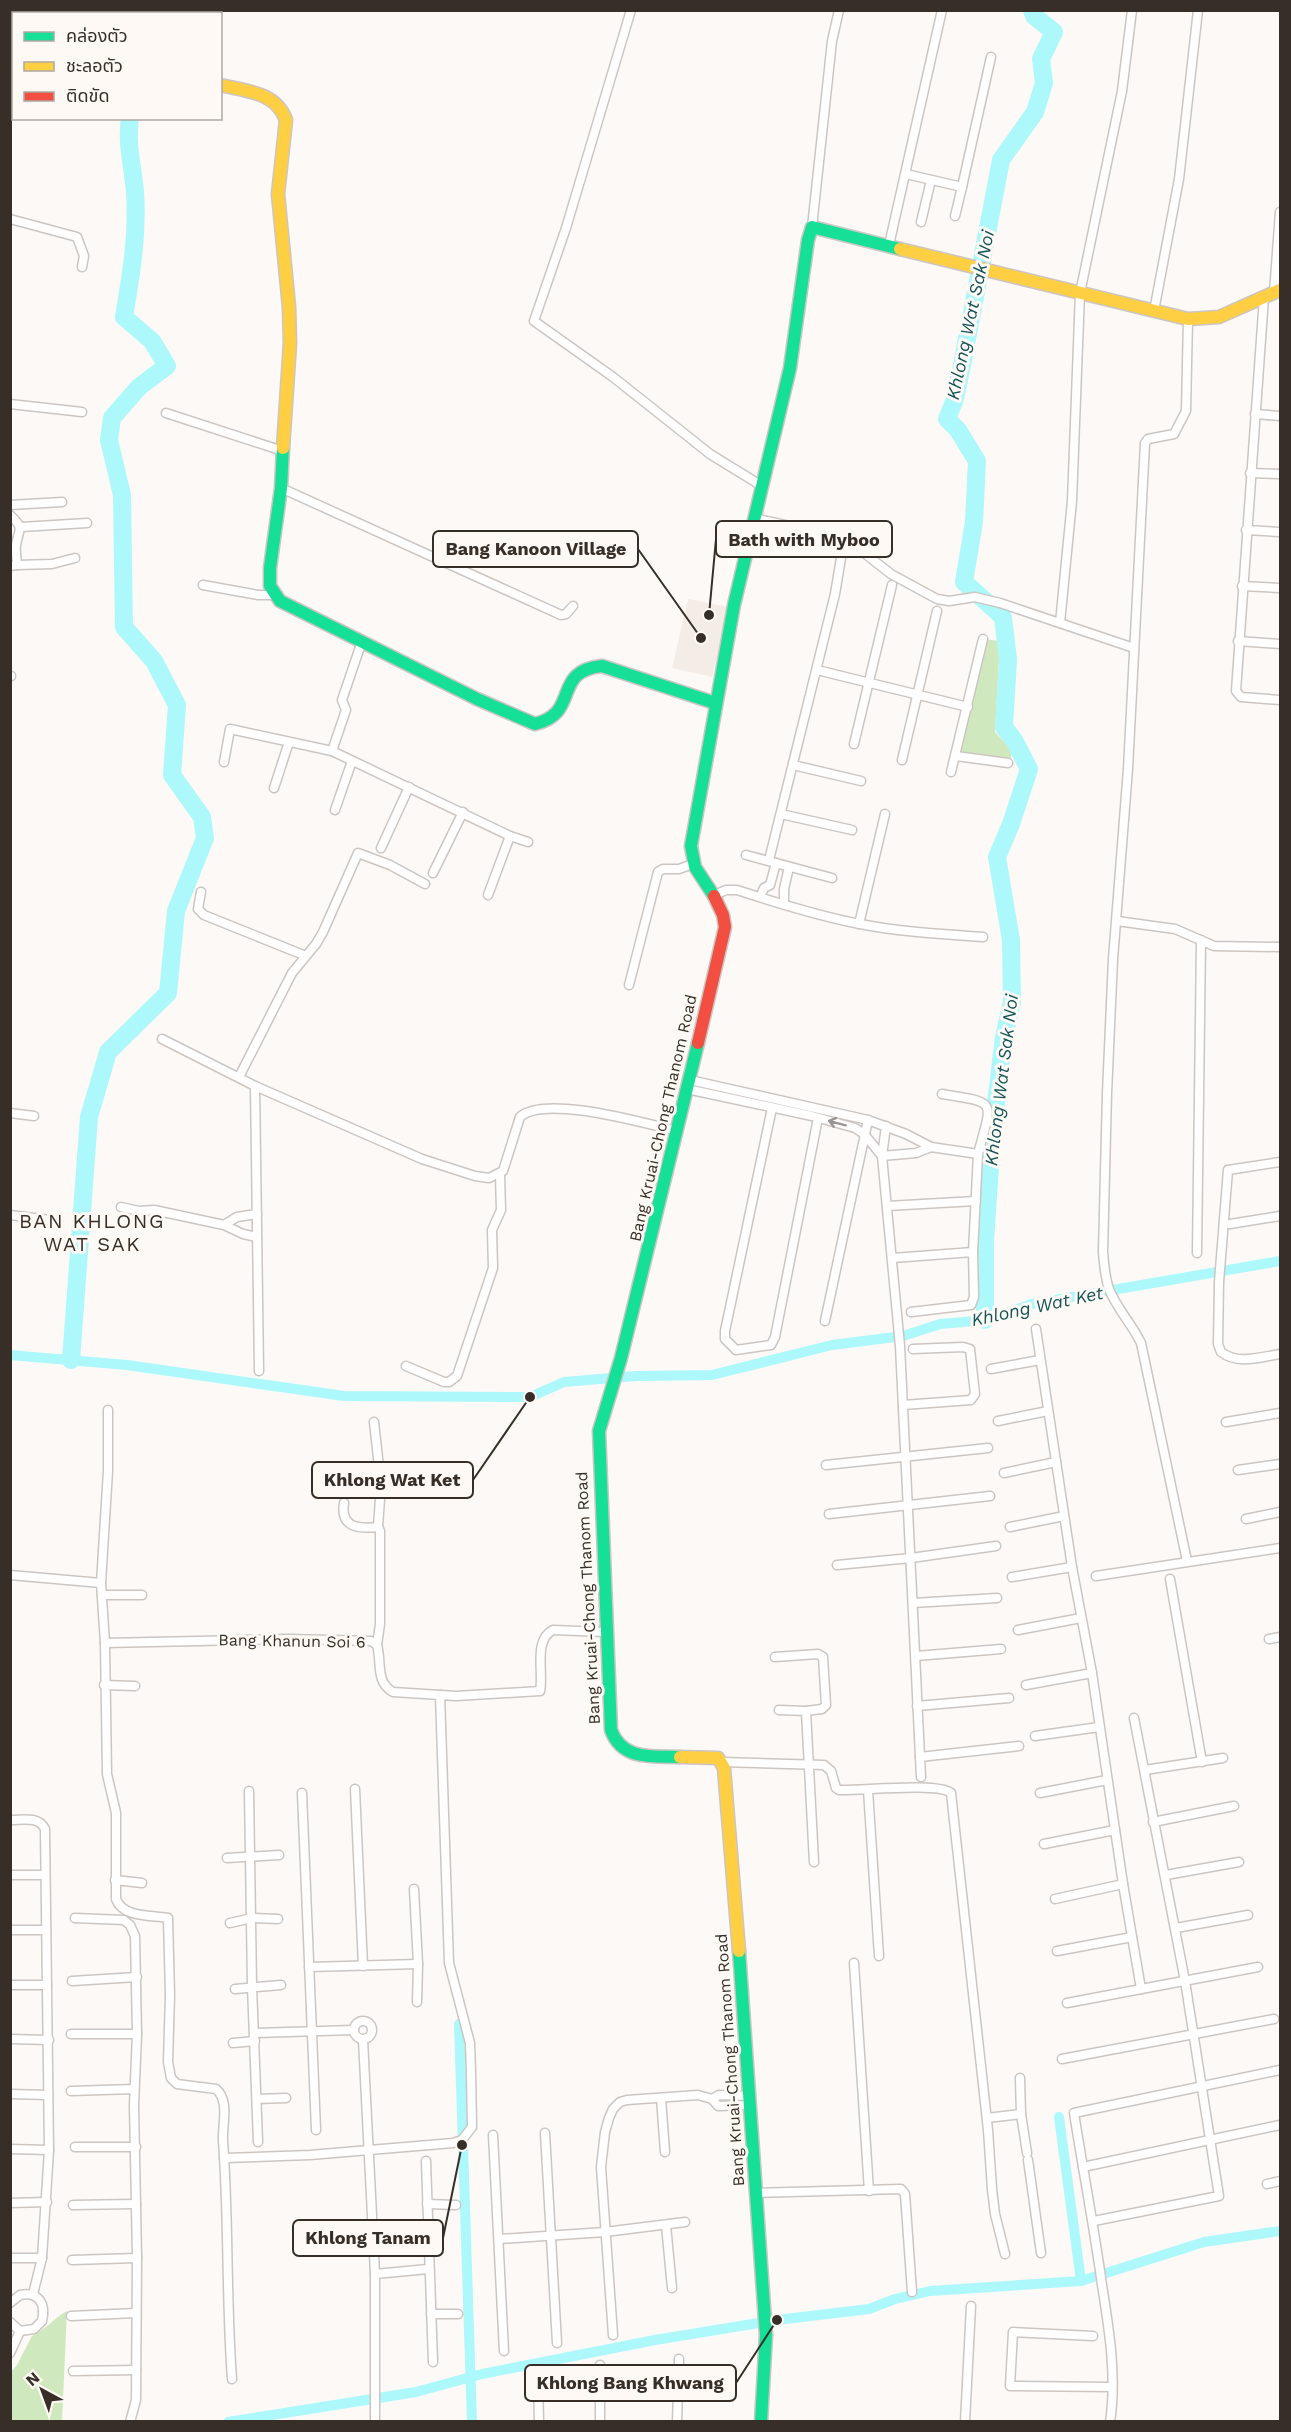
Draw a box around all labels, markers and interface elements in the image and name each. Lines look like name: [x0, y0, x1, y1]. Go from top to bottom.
legend: [12, 12, 222, 120]
text: คล่องตัว: [66, 25, 128, 46]
text: ชะลอตัว: [66, 55, 123, 76]
text: ติดขัด: [66, 85, 109, 106]
water label: Khlong Wat Sak Noi: [942, 227, 998, 402]
callout: Bath with Myboo: [716, 521, 892, 557]
text: Bath with Myboo: [728, 529, 880, 550]
callout: Bang Kanoon Village: [433, 531, 638, 567]
text: Bang Kanoon Village: [446, 538, 626, 559]
street label: Bang Kruai-Chong Thanom Road: [625, 992, 701, 1244]
water label: Khlong Wat Sak Noi: [980, 992, 1022, 1167]
one-way arrow: [828, 1116, 847, 1128]
district label: BAN KHLONG WAT SAK: [19, 1209, 165, 1256]
water label: Khlong Wat Ket: [969, 1282, 1106, 1330]
callout: Khlong Wat Ket: [312, 1462, 473, 1498]
text: Khlong Wat Ket: [324, 1469, 460, 1490]
street label: Bang Kruai-Chong Thanom Road: [572, 1471, 604, 1725]
street label: Bang Khanun Soi 6: [218, 1630, 366, 1652]
street label: Bang Kruai-Chong Thanom Road: [712, 1933, 748, 2187]
callout: Khlong Tanam: [293, 2220, 443, 2256]
text: Khlong Tanam: [305, 2227, 431, 2248]
north arrow: [12, 2360, 72, 2420]
callout: Khlong Bang Khwang: [525, 2365, 736, 2401]
text: N: [22, 2368, 43, 2390]
text: Khlong Bang Khwang: [536, 2372, 724, 2393]

